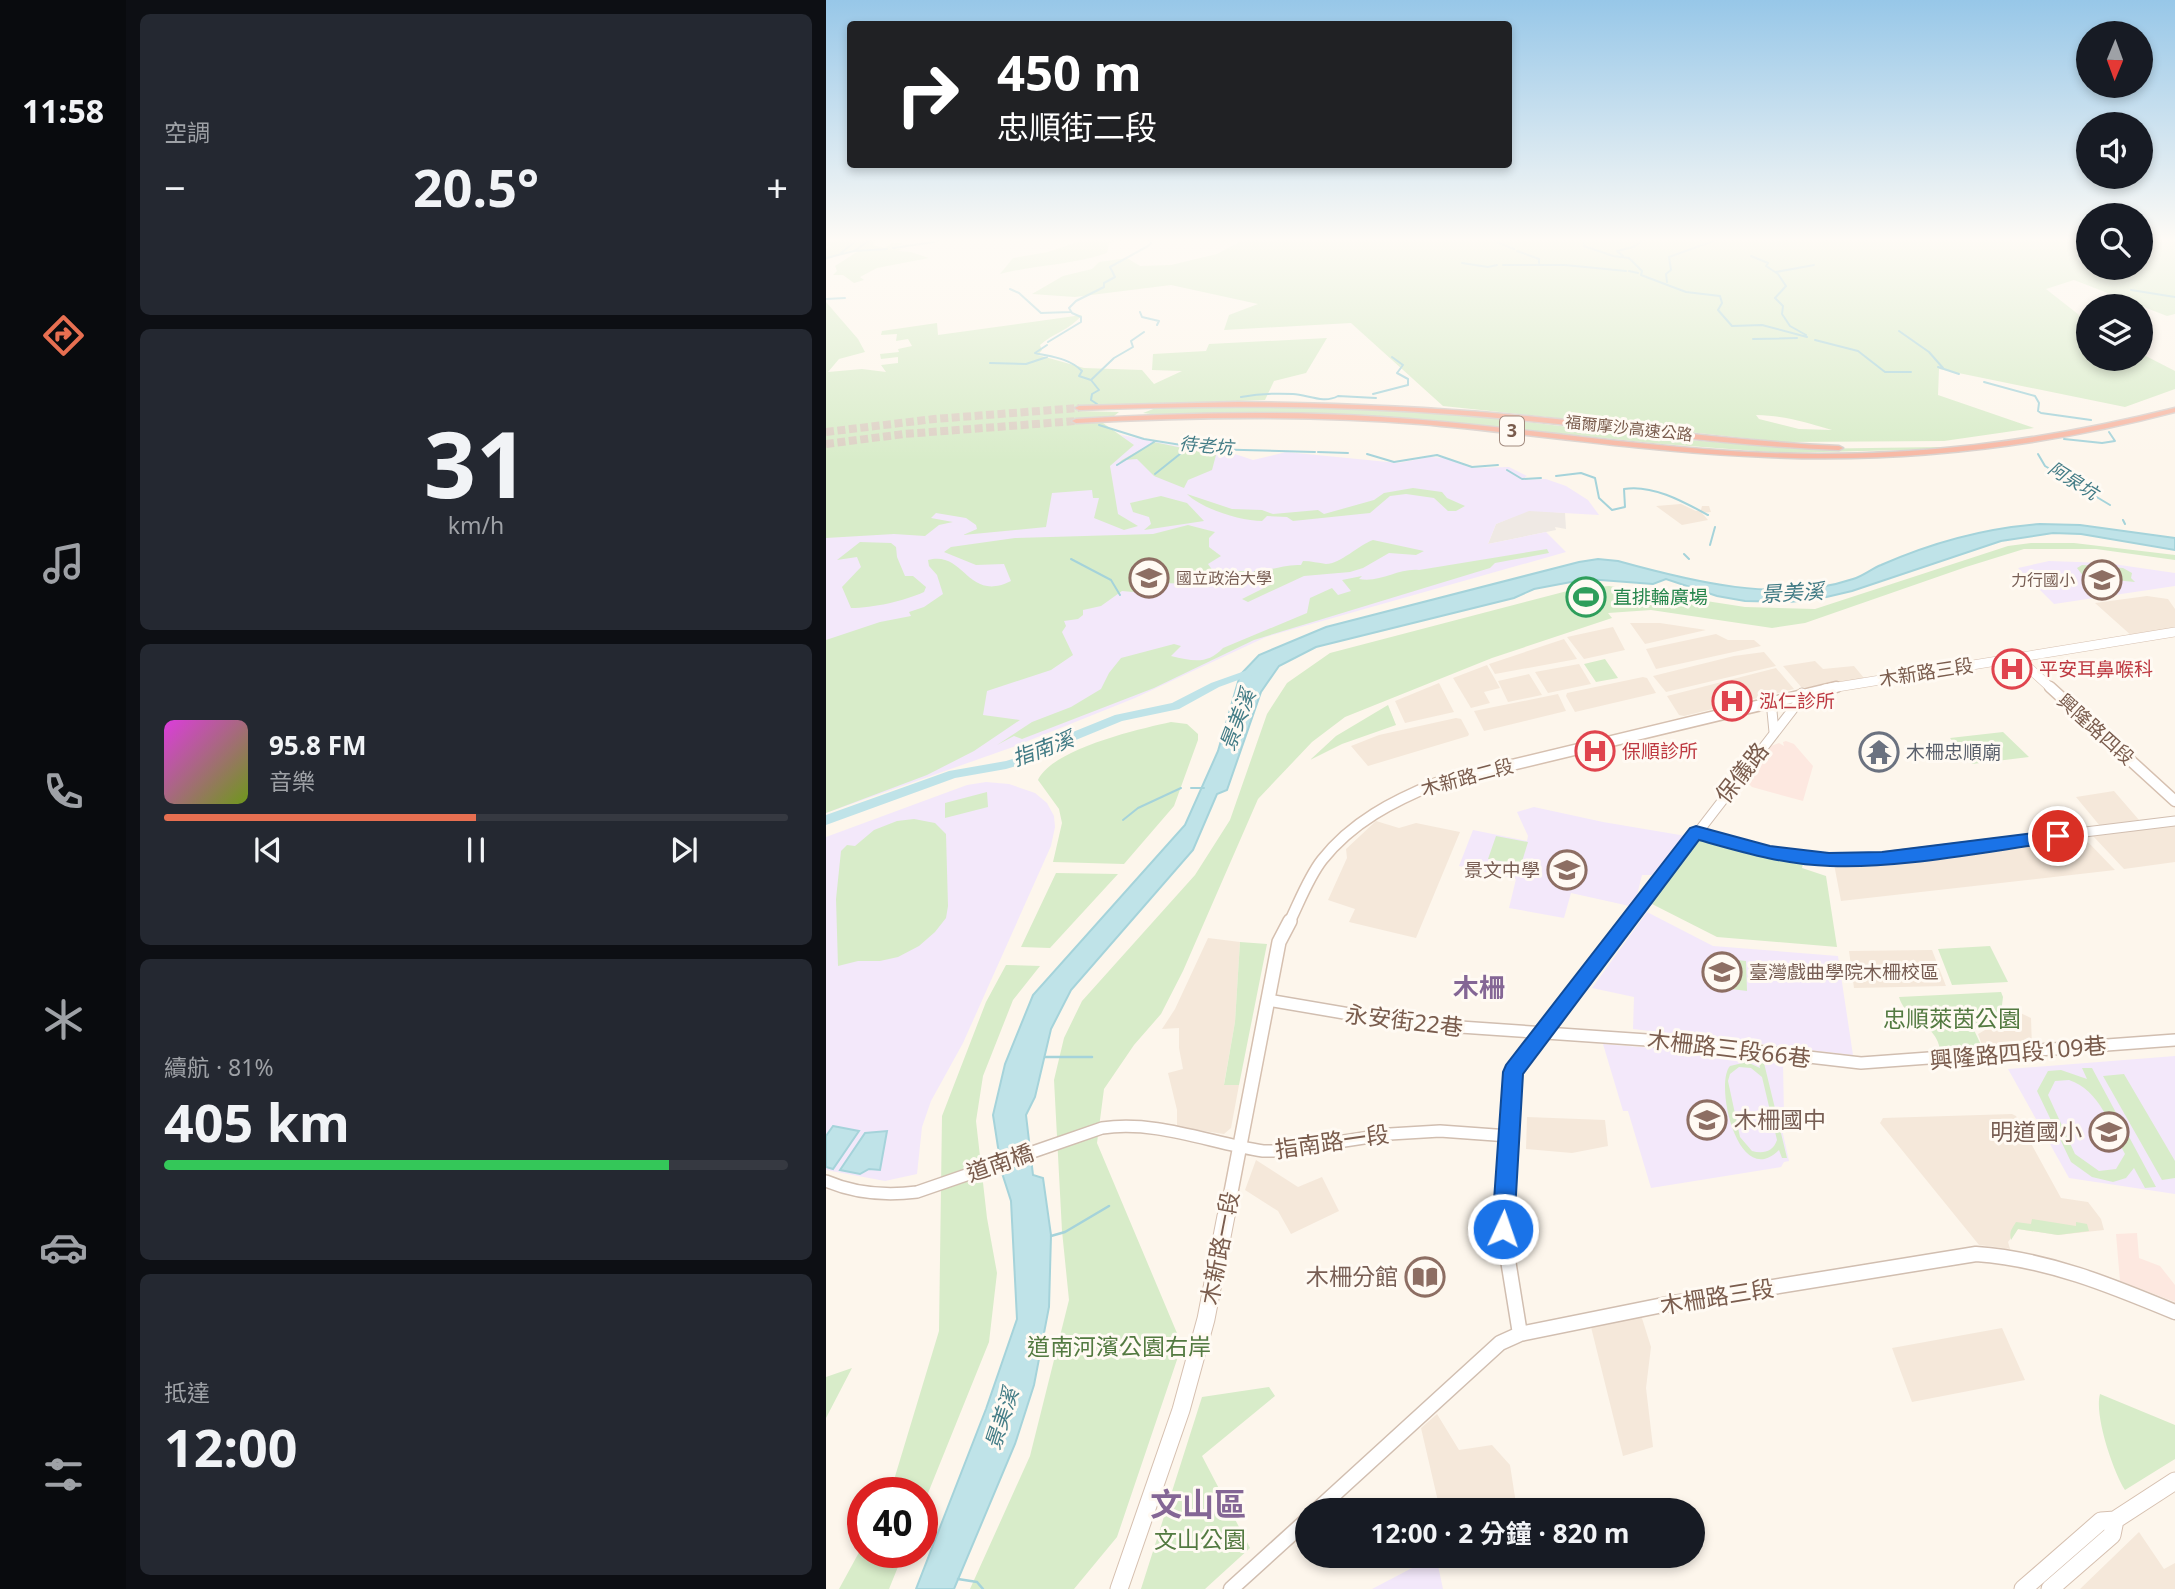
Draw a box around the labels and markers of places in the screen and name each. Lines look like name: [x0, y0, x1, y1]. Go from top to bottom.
school or university icon: 國立政治大學: [1128, 557, 1170, 599]
school or university icon: 力行國小: [2081, 559, 2123, 601]
place label: 國立政治大學: [1176, 567, 1272, 589]
place label: 力行國小: [2011, 569, 2075, 591]
sports icon: 直排輪廣場: [1565, 576, 1607, 618]
place label: 直排輪廣場: [1613, 584, 1708, 610]
hospital icon: 平安耳鼻喉科: [1991, 648, 2033, 690]
place label: 平安耳鼻喉科: [2039, 656, 2153, 682]
hospital icon: 泓仁診所: [1711, 680, 1753, 722]
place label: 泓仁診所: [1759, 688, 1835, 714]
hospital icon: 保順診所: [1574, 730, 1616, 772]
temple icon: 木柵忠順廟: [1858, 731, 1900, 773]
place label: 保順診所: [1622, 738, 1698, 764]
place label: 木柵忠順廟: [1906, 739, 2001, 765]
pin: [2028, 806, 2088, 866]
school or university icon: 景文中學: [1546, 849, 1588, 891]
place label: 景文中學: [1464, 857, 1540, 883]
school or university icon: 臺灣戲曲學院木柵校區: [1701, 951, 1743, 993]
place label: 臺灣戲曲學院木柵校區: [1749, 959, 1939, 985]
school or university icon: 木柵國中: [1686, 1099, 1728, 1141]
place label: 木柵國中: [1734, 1103, 1826, 1135]
school or university icon: 明道國小: [2088, 1111, 2130, 1153]
place label: 明道國小: [1990, 1115, 2082, 1147]
library icon: 木柵分館: [1404, 1256, 1446, 1298]
place label: 木柵分館: [1306, 1260, 1398, 1292]

